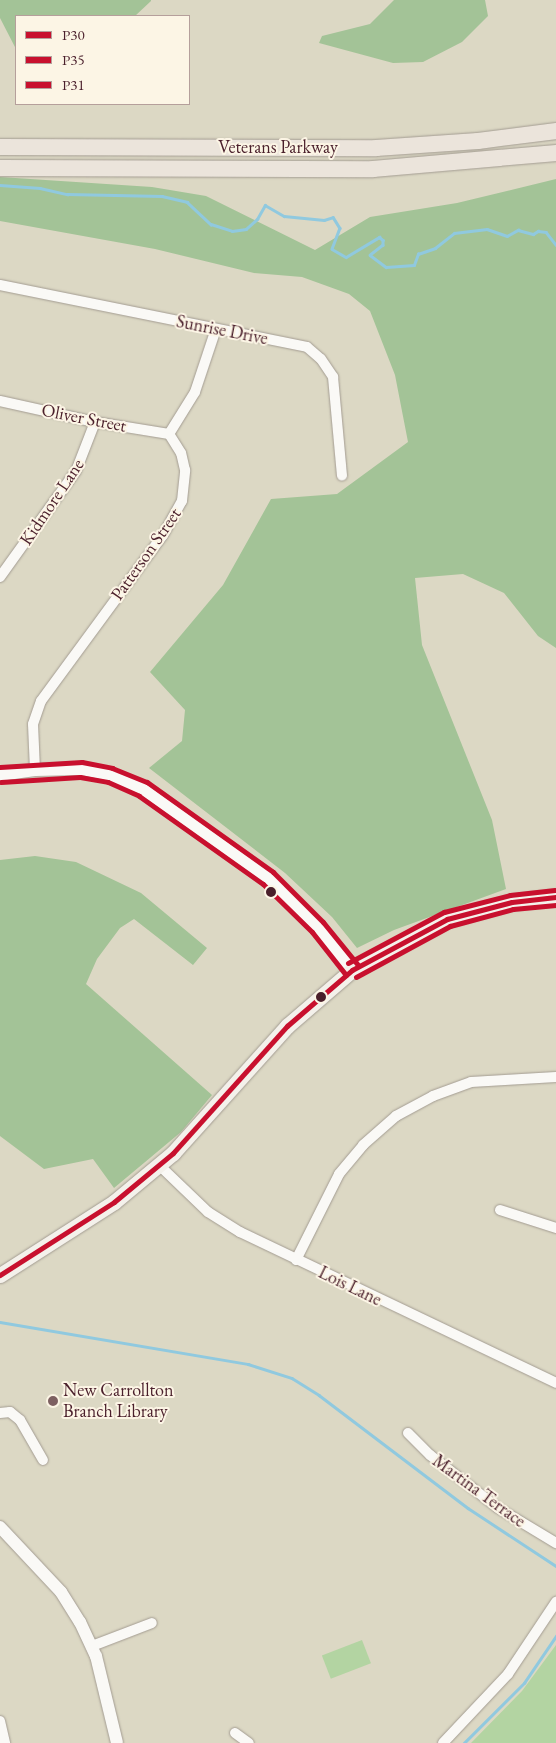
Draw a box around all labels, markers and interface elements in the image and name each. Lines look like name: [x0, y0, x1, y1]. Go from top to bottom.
legend: [15, 15, 190, 105]
text: P30: [62, 25, 85, 44]
text: P35: [62, 50, 85, 69]
text: P31: [62, 75, 85, 94]
street label: Veterans Parkway: [218, 136, 338, 158]
street label: Sunrise Drive: [174, 311, 270, 349]
street label: Oliver Street: [40, 399, 128, 437]
street label: Kidmore Lane: [15, 455, 89, 549]
street label: Patterson Street: [106, 504, 186, 604]
unlabelled marker: [266, 887, 276, 897]
unlabelled marker: [316, 992, 326, 1002]
street label: Lois Lane: [315, 1262, 385, 1310]
place label: New Carrollton Branch Library: [63, 1380, 174, 1422]
marker: New Carrollton Branch Library: [47, 1395, 59, 1407]
street label: Martina Terrace: [428, 1450, 530, 1532]

